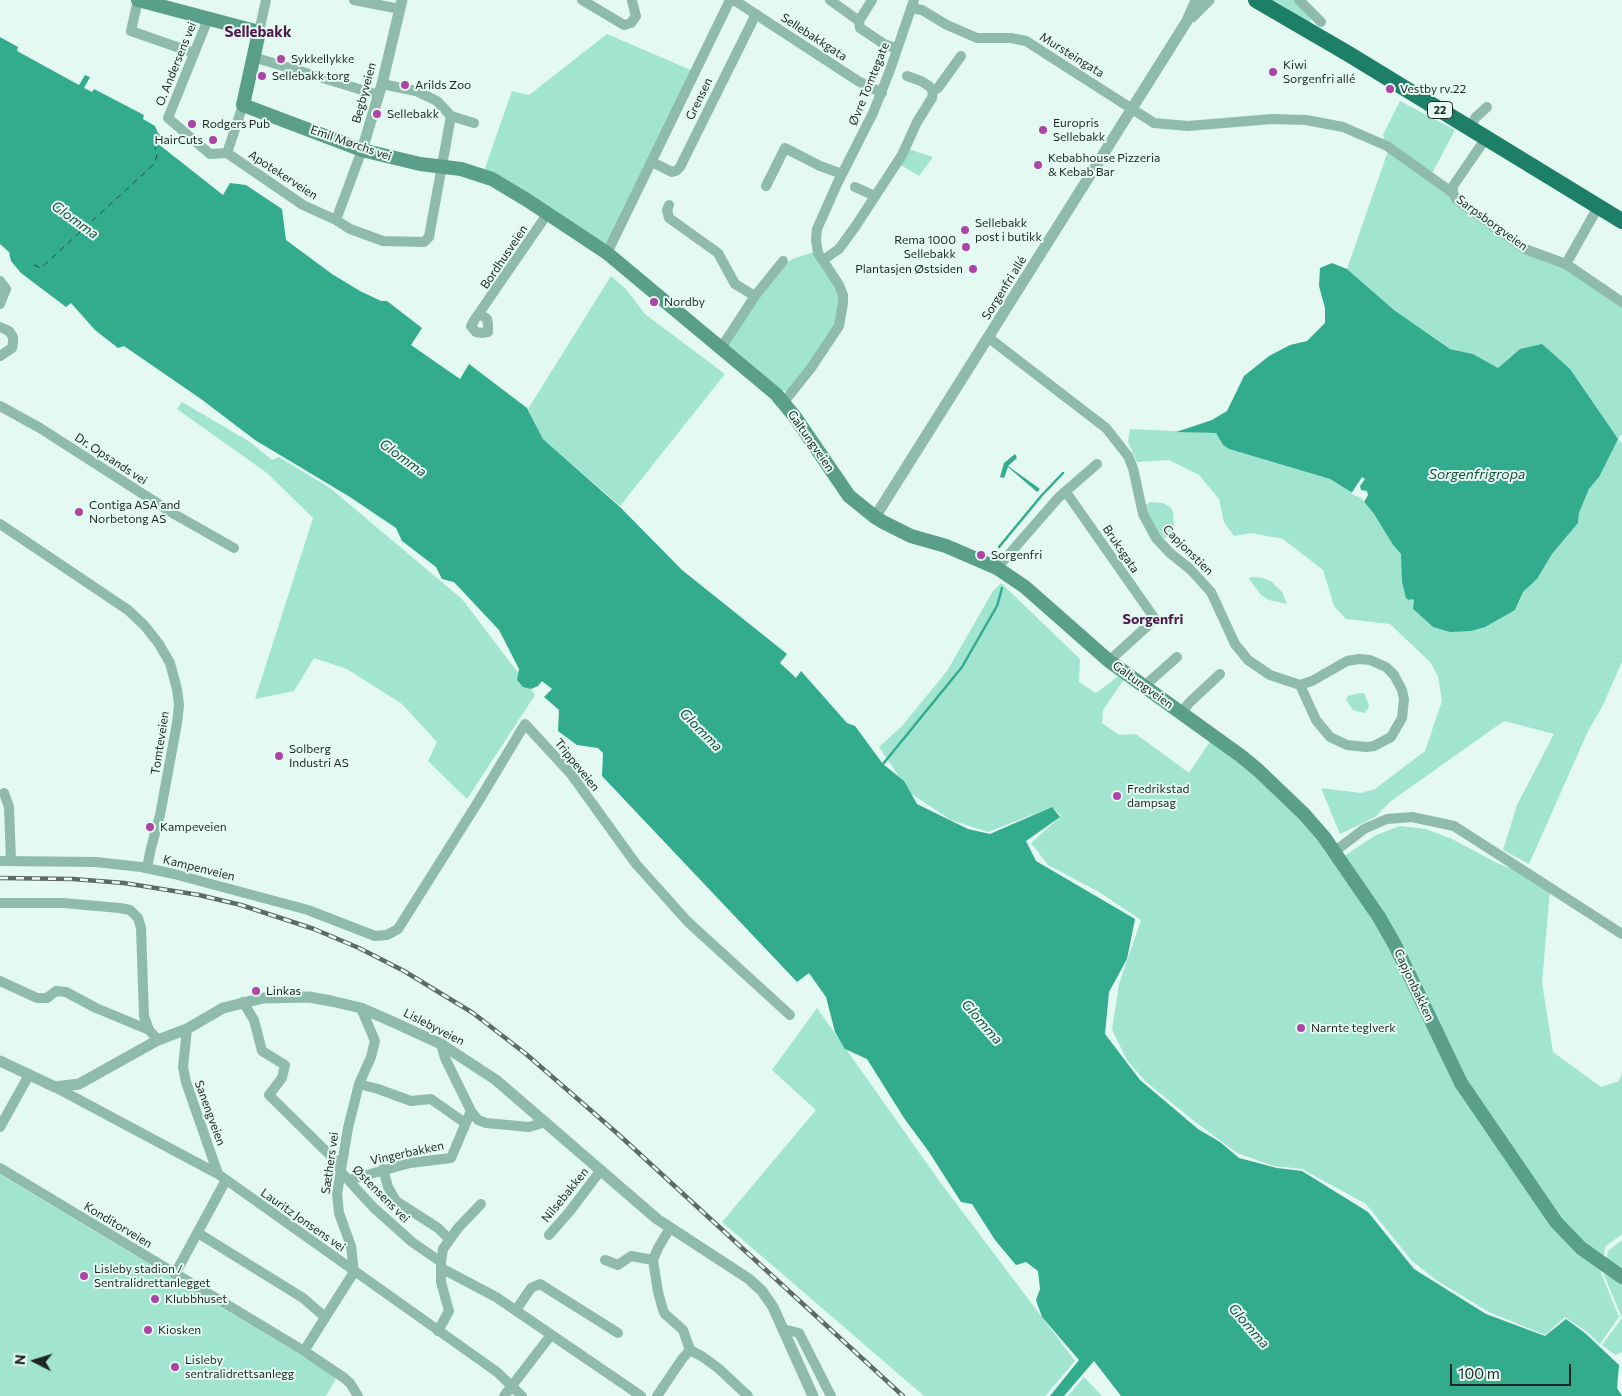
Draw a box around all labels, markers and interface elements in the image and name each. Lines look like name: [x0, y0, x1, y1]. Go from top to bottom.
street label: Sellebakkgata: [778, 10, 850, 64]
street label: O. Andersens vei: [153, 20, 199, 108]
district label: Sellebakk: [225, 23, 291, 41]
street label: Mursteingata: [1037, 30, 1107, 80]
street label: Øvre Tomtegate: [846, 40, 892, 128]
place label: Sykkellykke: [291, 52, 354, 66]
marker: Sykkellykke: [275, 53, 287, 65]
place label: Kiwi Sorgenfri allé: [1283, 58, 1355, 86]
street label: Begbyveien: [349, 61, 379, 125]
marker: Kiwi Sorgenfri allé: [1267, 66, 1279, 78]
place label: Sellebakk torg: [272, 69, 350, 83]
marker: Sellebakk torg: [256, 70, 268, 82]
street label: Grensen: [683, 76, 715, 122]
place label: Arilds Zoo: [415, 78, 471, 92]
marker: Arilds Zoo: [399, 79, 411, 91]
place label: Vestby rv.22: [1400, 82, 1466, 96]
marker: Vestby rv.22: [1384, 83, 1396, 95]
road number: 22: [1428, 102, 1452, 118]
place label: Sellebakk: [387, 107, 439, 121]
marker: Sellebakk: [371, 108, 383, 120]
place label: Europris Sellebakk: [1053, 116, 1105, 144]
place label: Rodgers Pub: [202, 117, 270, 131]
marker: Rodgers Pub: [186, 118, 198, 130]
street label: Emil Mørchs vei: [308, 122, 394, 164]
marker: Europris Sellebakk: [1037, 124, 1049, 136]
place label: HairCuts: [155, 133, 203, 147]
marker: HairCuts: [207, 134, 219, 146]
street label: Apotekerveien: [246, 147, 320, 203]
place label: Kebabhouse Pizzeria & Kebab Bar: [1048, 151, 1160, 179]
marker: Kebabhouse Pizzeria & Kebab Bar: [1032, 159, 1044, 171]
street label: Sarpsborgveien: [1454, 192, 1530, 254]
water label: Glomma: [48, 197, 102, 243]
place label: Sellebakk post i butikk: [975, 216, 1042, 244]
street label: Bordhusveien: [477, 222, 531, 292]
marker: Sellebakk post i butikk: [959, 224, 971, 236]
place label: Rema 1000 Sellebakk: [894, 233, 956, 261]
marker: Rema 1000 Sellebakk: [960, 241, 972, 253]
street label: Sorgenfri allé: [979, 254, 1029, 322]
place label: Plantasjen Østsiden: [855, 262, 963, 276]
marker: Plantasjen Østsiden: [967, 263, 979, 275]
place label: Nordby: [664, 295, 705, 309]
marker: Nordby: [648, 296, 660, 308]
street label: Galtungveien: [785, 408, 837, 474]
street label: Dr. Opsands vei: [72, 430, 150, 488]
water label: Glomma: [376, 435, 430, 481]
water label: Sorgenfrigropa: [1429, 466, 1525, 482]
place label: Contiga ASA and Norbetong AS: [89, 498, 180, 526]
marker: Contiga ASA and Norbetong AS: [73, 506, 85, 518]
street label: Bruksgata: [1100, 522, 1142, 576]
street label: Capjonstien: [1160, 522, 1216, 578]
place label: Sorgenfri: [991, 548, 1042, 562]
marker: Sorgenfri: [975, 549, 987, 561]
district label: Sorgenfri: [1123, 611, 1183, 627]
street label: Galtungveien: [1110, 658, 1176, 712]
water label: Glomma: [676, 705, 726, 755]
street label: Tomteveien: [148, 710, 172, 776]
street label: Trippeveien: [551, 736, 603, 794]
place label: Solberg Industri AS: [289, 742, 349, 770]
marker: Solberg Industri AS: [273, 750, 285, 762]
place label: Fredrikstad dampsag: [1127, 782, 1189, 810]
marker: Fredrikstad dampsag: [1111, 790, 1123, 802]
place label: Kampeveien: [160, 820, 227, 834]
marker: Kampeveien: [144, 821, 156, 833]
street label: Kampenveien: [162, 852, 236, 884]
street label: Capjonbakken: [1391, 947, 1437, 1023]
place label: Linkas: [266, 984, 301, 998]
marker: Linkas: [250, 985, 262, 997]
water label: Glomma: [958, 996, 1006, 1048]
street label: Lislebyveien: [401, 1005, 467, 1049]
place label: Narnte teglverk: [1311, 1021, 1396, 1035]
marker: Narnte teglverk: [1295, 1022, 1307, 1034]
street label: Sanengveien: [192, 1078, 228, 1148]
street label: Sæthers vei: [319, 1131, 341, 1195]
street label: Vingerbakken: [369, 1138, 445, 1168]
street label: Østensens vei: [349, 1162, 413, 1226]
street label: Nilsebakken: [539, 1165, 591, 1225]
street label: Lauritz Jonsens vei: [258, 1185, 348, 1255]
street label: Konditorveien: [81, 1199, 155, 1251]
place label: Lisleby stadion / Sentralidrettanlegget: [94, 1262, 210, 1290]
marker: Lisleby stadion / Sentralidrettanlegget: [78, 1270, 90, 1282]
place label: Klubbhuset: [165, 1292, 227, 1306]
marker: Klubbhuset: [149, 1293, 161, 1305]
water label: Glomma: [1225, 1300, 1273, 1352]
place label: Kiosken: [158, 1323, 201, 1337]
marker: Kiosken: [142, 1324, 154, 1336]
north arrow: [10, 1336, 60, 1386]
place label: Lisleby sentralidrettsanlegg: [185, 1353, 294, 1381]
text: N: [11, 1354, 28, 1366]
scale bar: [1452, 1354, 1573, 1386]
marker: Lisleby sentralidrettsanlegg: [169, 1361, 181, 1373]
text: 100 m: [1458, 1364, 1500, 1382]

